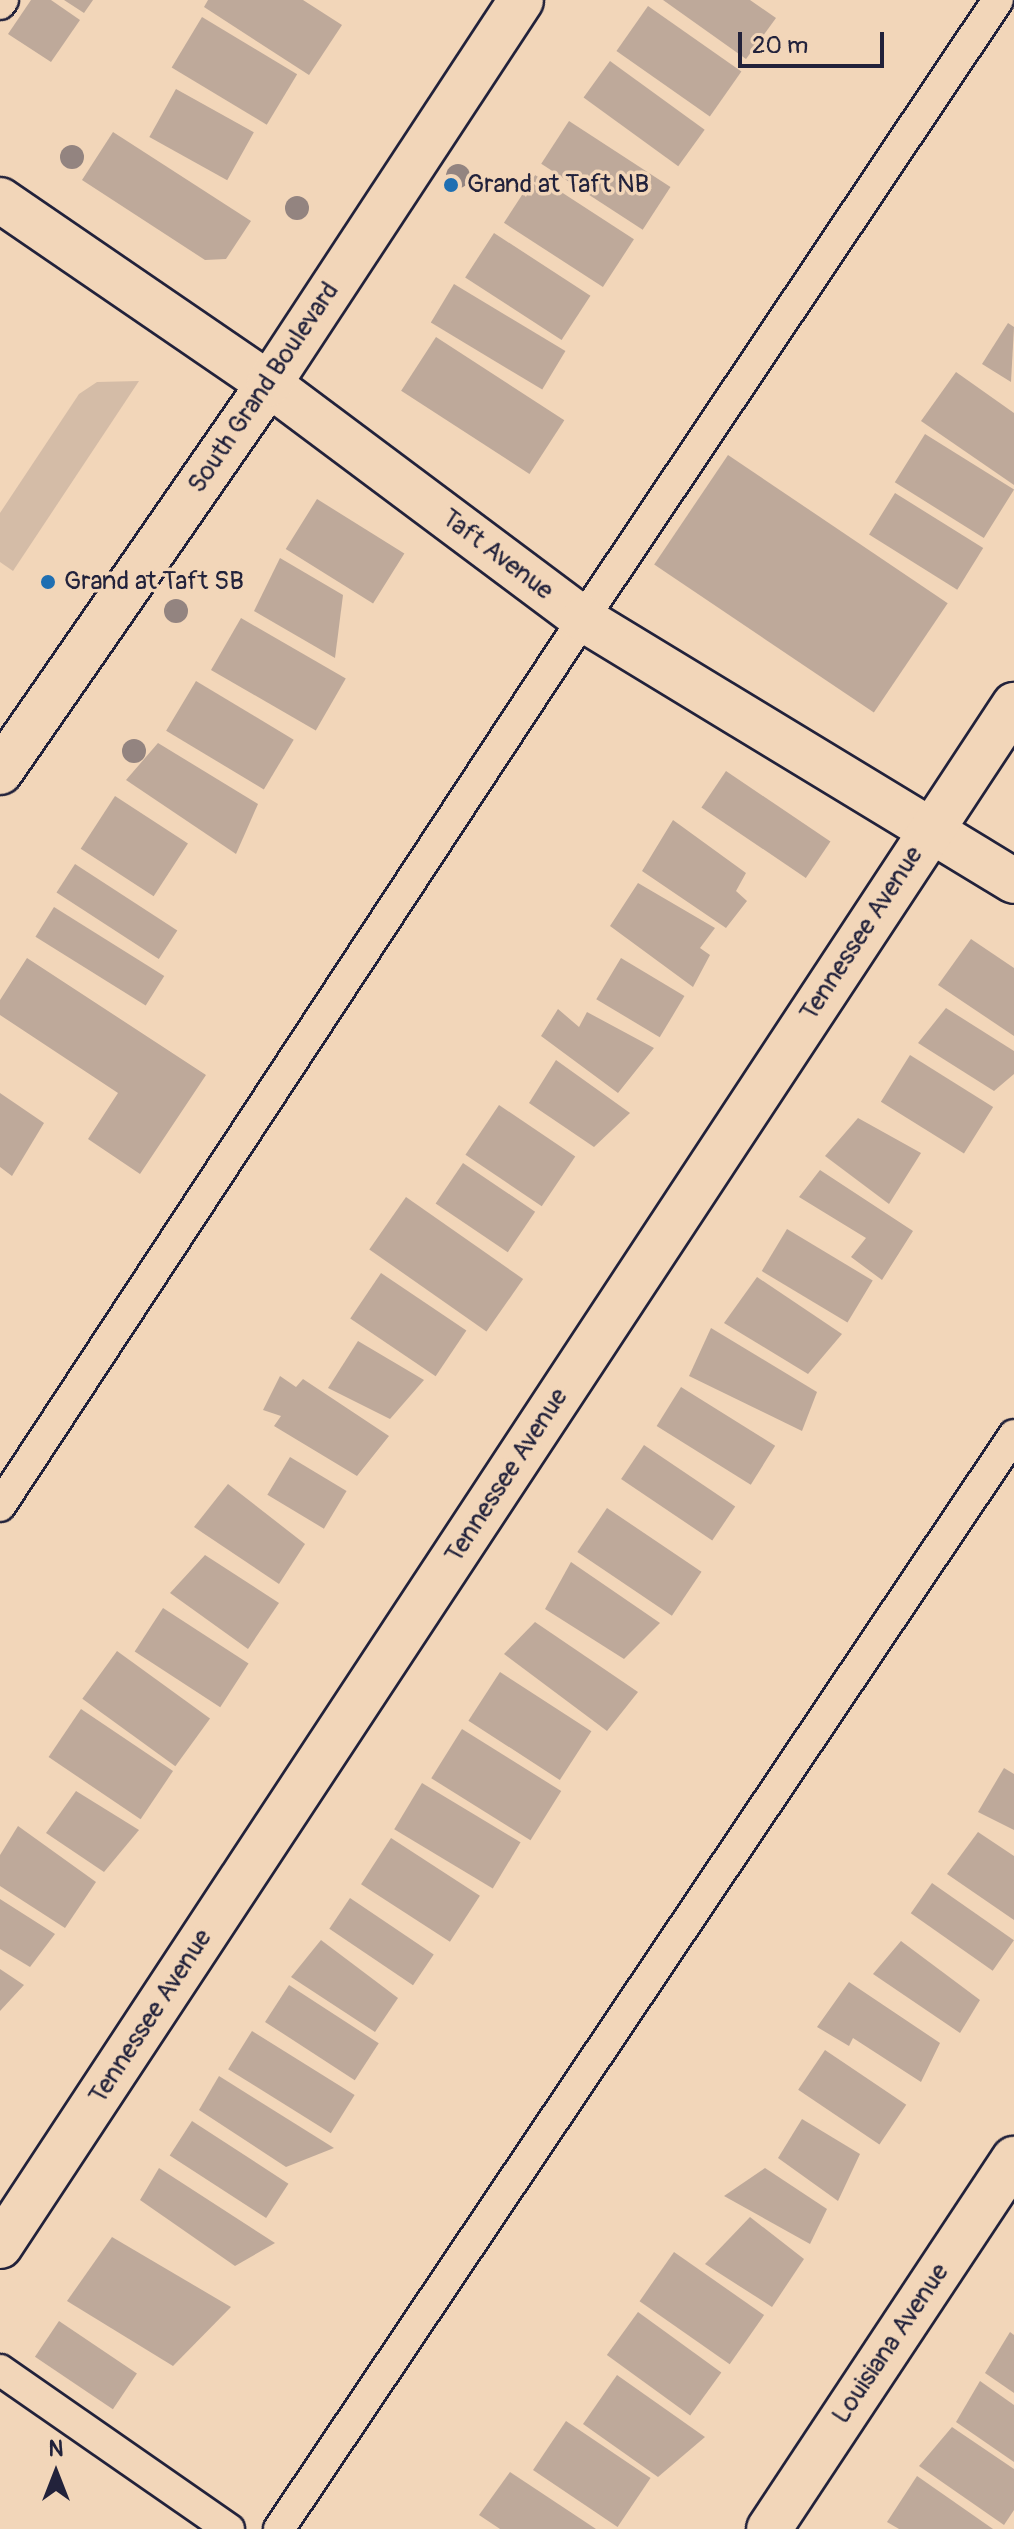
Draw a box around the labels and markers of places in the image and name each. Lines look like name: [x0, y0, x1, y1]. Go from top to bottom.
place label: Grand at Taft NB: [467, 169, 649, 201]
marker: Grand at Taft NB: [442, 176, 460, 194]
place label: Grand at Taft SB: [64, 566, 244, 598]
marker: Grand at Taft SB: [39, 573, 57, 591]

